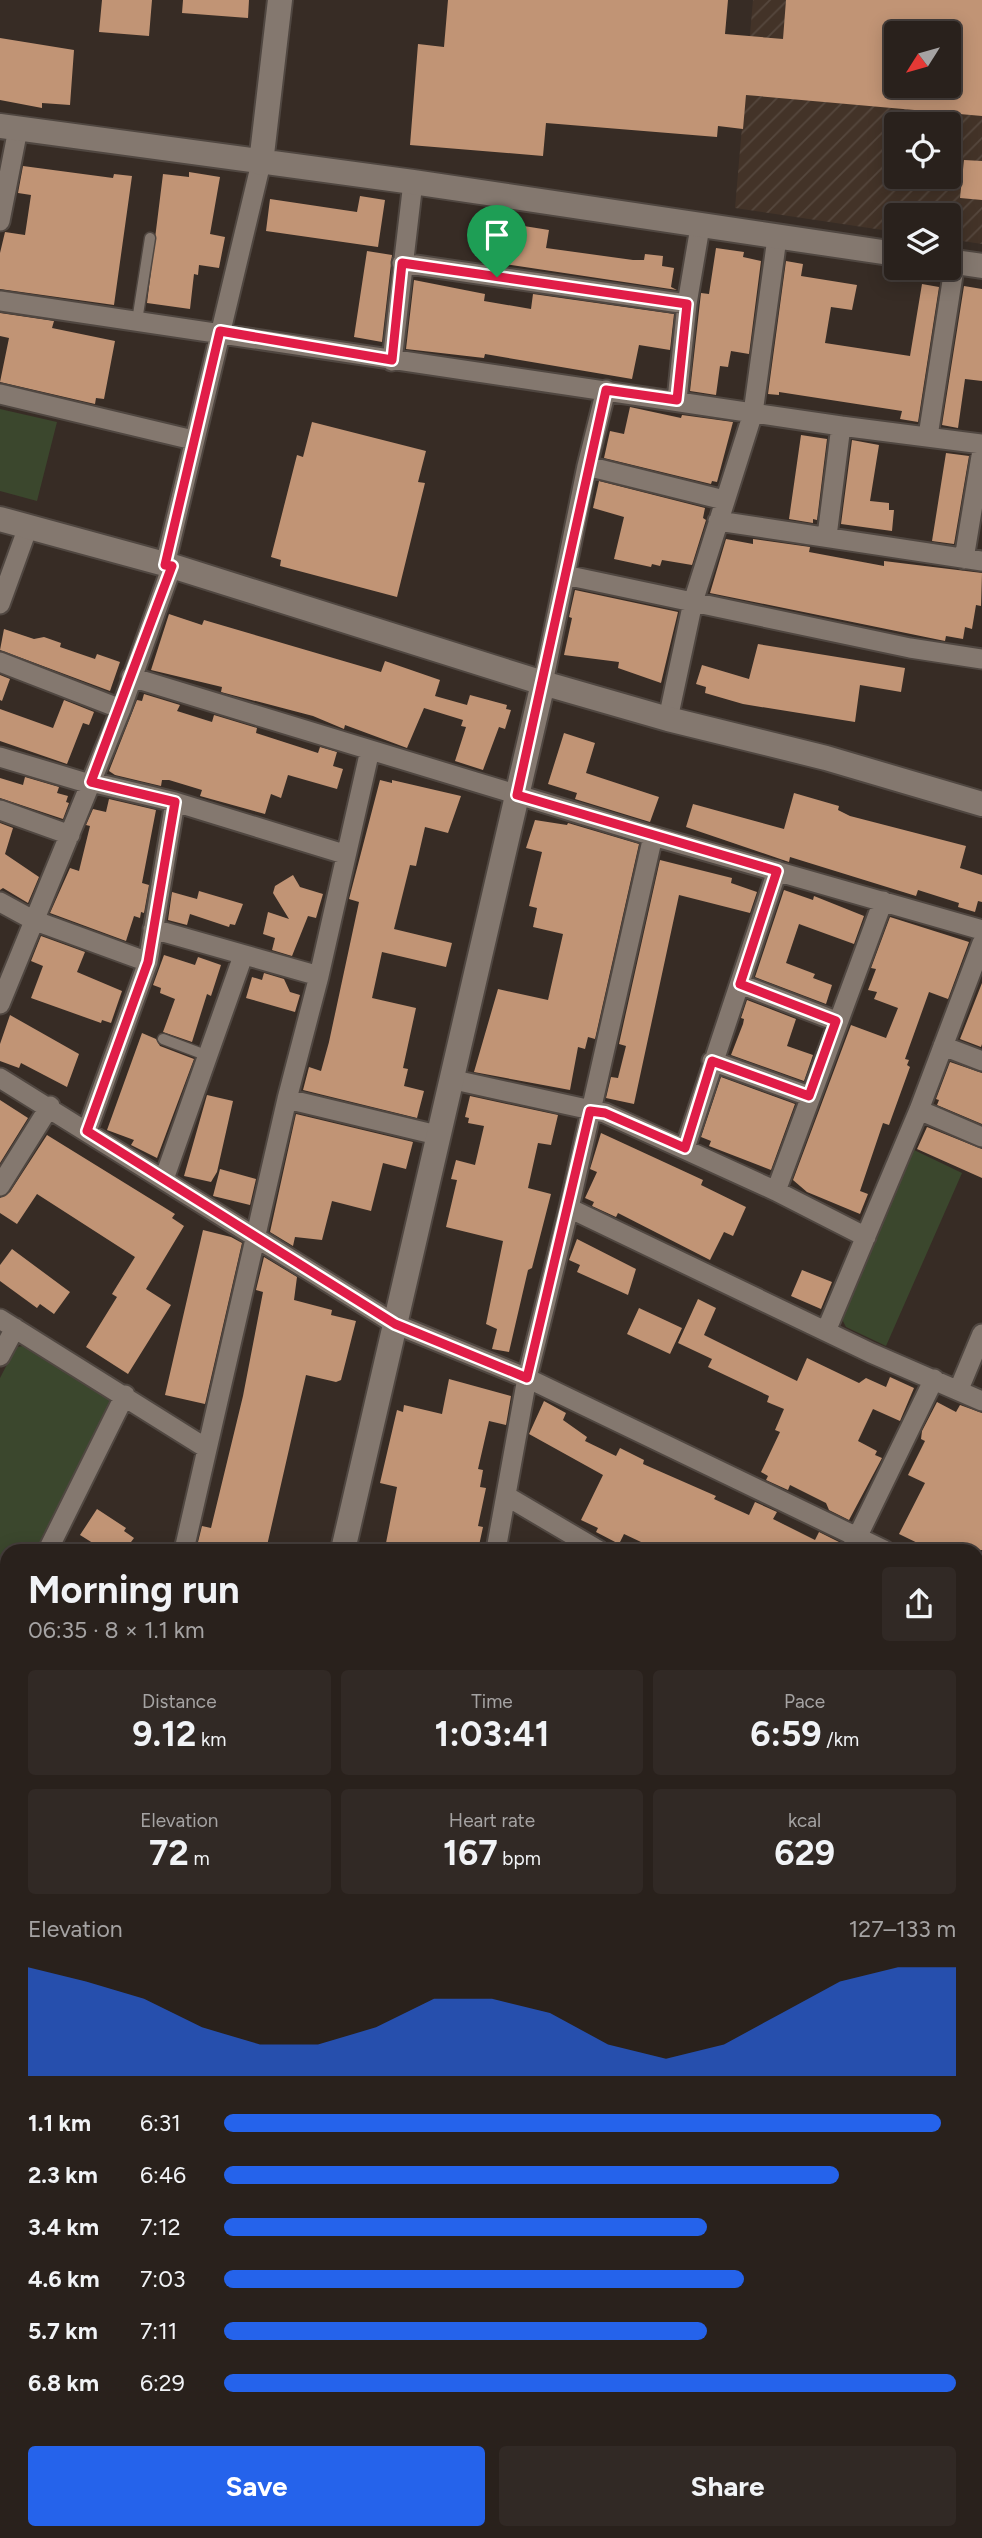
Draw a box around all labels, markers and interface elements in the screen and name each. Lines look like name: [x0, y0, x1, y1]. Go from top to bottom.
north arrow: [884, 21, 961, 98]
map controls: [884, 21, 961, 280]
button: locate: [884, 112, 961, 189]
button: layers: [884, 203, 961, 280]
pin: [467, 205, 527, 277]
icon: arrive: [478, 216, 516, 254]
text: Morning run: [28, 1567, 240, 1613]
button: share: [882, 1567, 956, 1641]
text: 06:35 · 8 × 1.1 km: [28, 1616, 205, 1644]
text: Distance: [142, 1690, 217, 1713]
text: Time: [471, 1690, 513, 1713]
text: Pace: [784, 1690, 825, 1713]
text: 9.12: [132, 1713, 196, 1755]
text: 1:03:41: [435, 1713, 549, 1755]
text: 6:59: [750, 1713, 822, 1755]
text: km: [196, 1728, 226, 1751]
text: /km: [822, 1728, 859, 1751]
text: Elevation: [140, 1809, 218, 1832]
text: Heart rate: [449, 1809, 535, 1832]
text: kcal: [788, 1809, 821, 1832]
text: 72: [149, 1832, 189, 1874]
text: 167: [443, 1832, 498, 1874]
text: 629: [774, 1832, 835, 1874]
text: m: [189, 1847, 210, 1870]
text: bpm: [498, 1847, 541, 1870]
text: Elevation: [28, 1915, 123, 1943]
text: 127–133 m: [849, 1915, 956, 1943]
text: 1.1 km: [28, 2109, 91, 2137]
text: 6:31: [140, 2109, 181, 2137]
text: 2.3 km: [28, 2161, 98, 2189]
text: 6:46: [140, 2161, 186, 2189]
text: 3.4 km: [28, 2213, 99, 2241]
text: 7:12: [140, 2213, 181, 2241]
text: 4.6 km: [28, 2265, 100, 2293]
text: 7:03: [140, 2265, 185, 2293]
text: 5.7 km: [28, 2317, 98, 2345]
text: 7:11: [140, 2317, 177, 2345]
text: 6.8 km: [28, 2369, 99, 2397]
text: 6:29: [140, 2369, 185, 2397]
button: Save: [28, 2446, 485, 2526]
button: Share: [499, 2446, 956, 2526]

